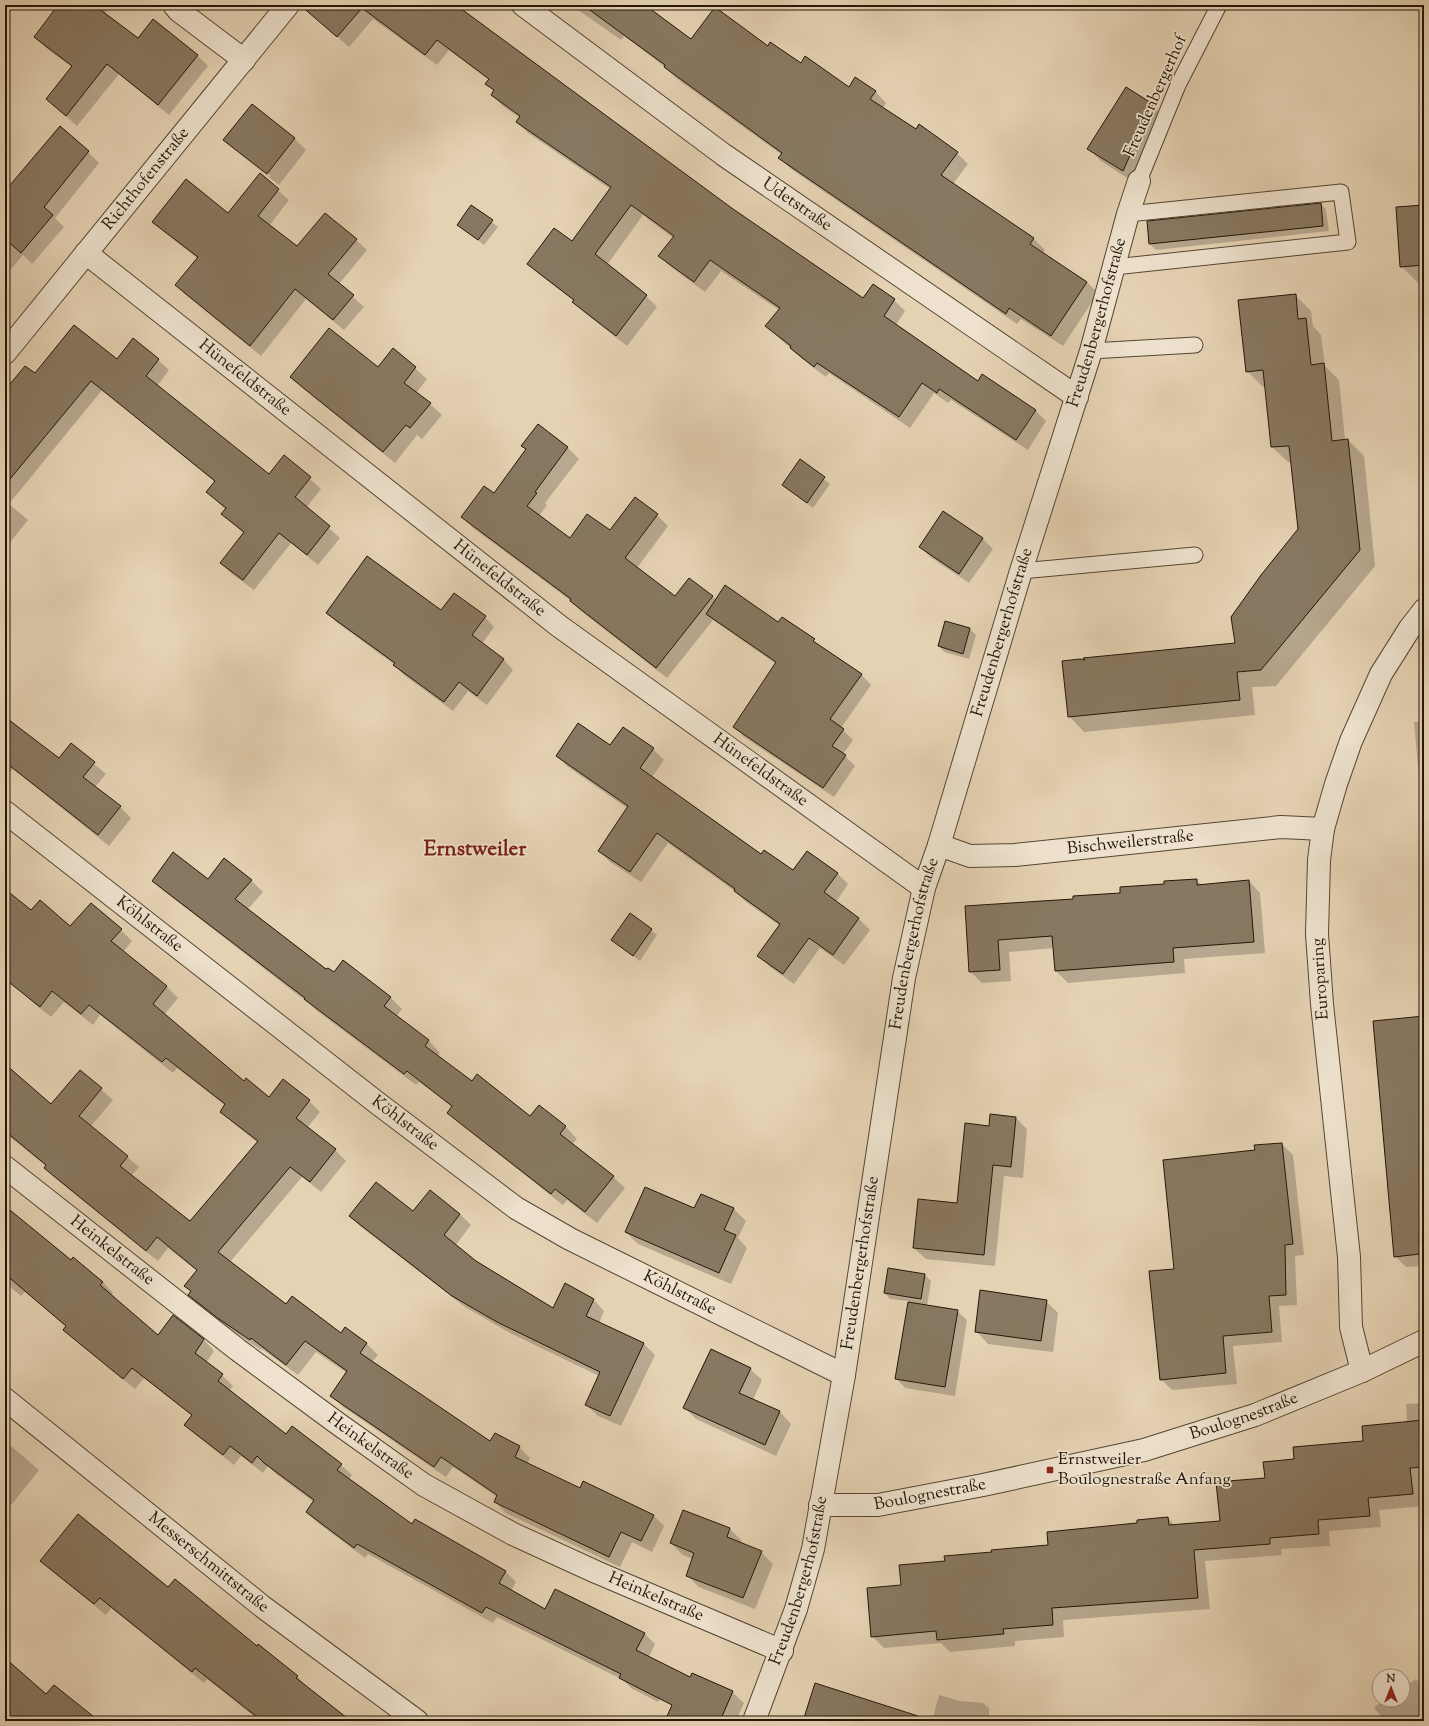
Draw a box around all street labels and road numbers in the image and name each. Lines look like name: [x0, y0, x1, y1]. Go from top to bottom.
street label: Freudenbergerhof: [1118, 30, 1194, 161]
street label: Richthofenstraße: [97, 123, 196, 236]
street label: Udetstraße: [757, 172, 837, 238]
street label: Freudenbergerhofstraße: [1062, 235, 1133, 410]
street label: Hünefeldstraße: [193, 334, 296, 422]
street label: Hünefeldstraße: [448, 535, 551, 623]
street label: Freudenbergerhofstraße: [966, 545, 1040, 720]
street label: Hünefeldstraße: [708, 728, 813, 813]
street label: Bischweilerstraße: [1066, 824, 1195, 861]
street label: Freudenbergerhofstraße: [884, 855, 946, 1031]
street label: Köhlstraße: [111, 891, 188, 959]
street label: Europaring: [1306, 937, 1336, 1021]
street label: Köhlstraße: [366, 1090, 444, 1157]
street label: Freudenbergerhofstraße: [836, 1174, 886, 1351]
street label: Heinkelstraße: [65, 1210, 159, 1292]
street label: Köhlstraße: [639, 1265, 720, 1322]
street label: Boulognestraße: [1187, 1386, 1302, 1447]
street label: Heinkelstraße: [322, 1407, 418, 1486]
street label: Boulognestraße: [872, 1473, 988, 1517]
street label: Freudenbergerhofstraße: [764, 1494, 834, 1669]
street label: Messerschmittstraße: [143, 1507, 274, 1619]
street label: Heinkelstraße: [604, 1567, 707, 1628]

